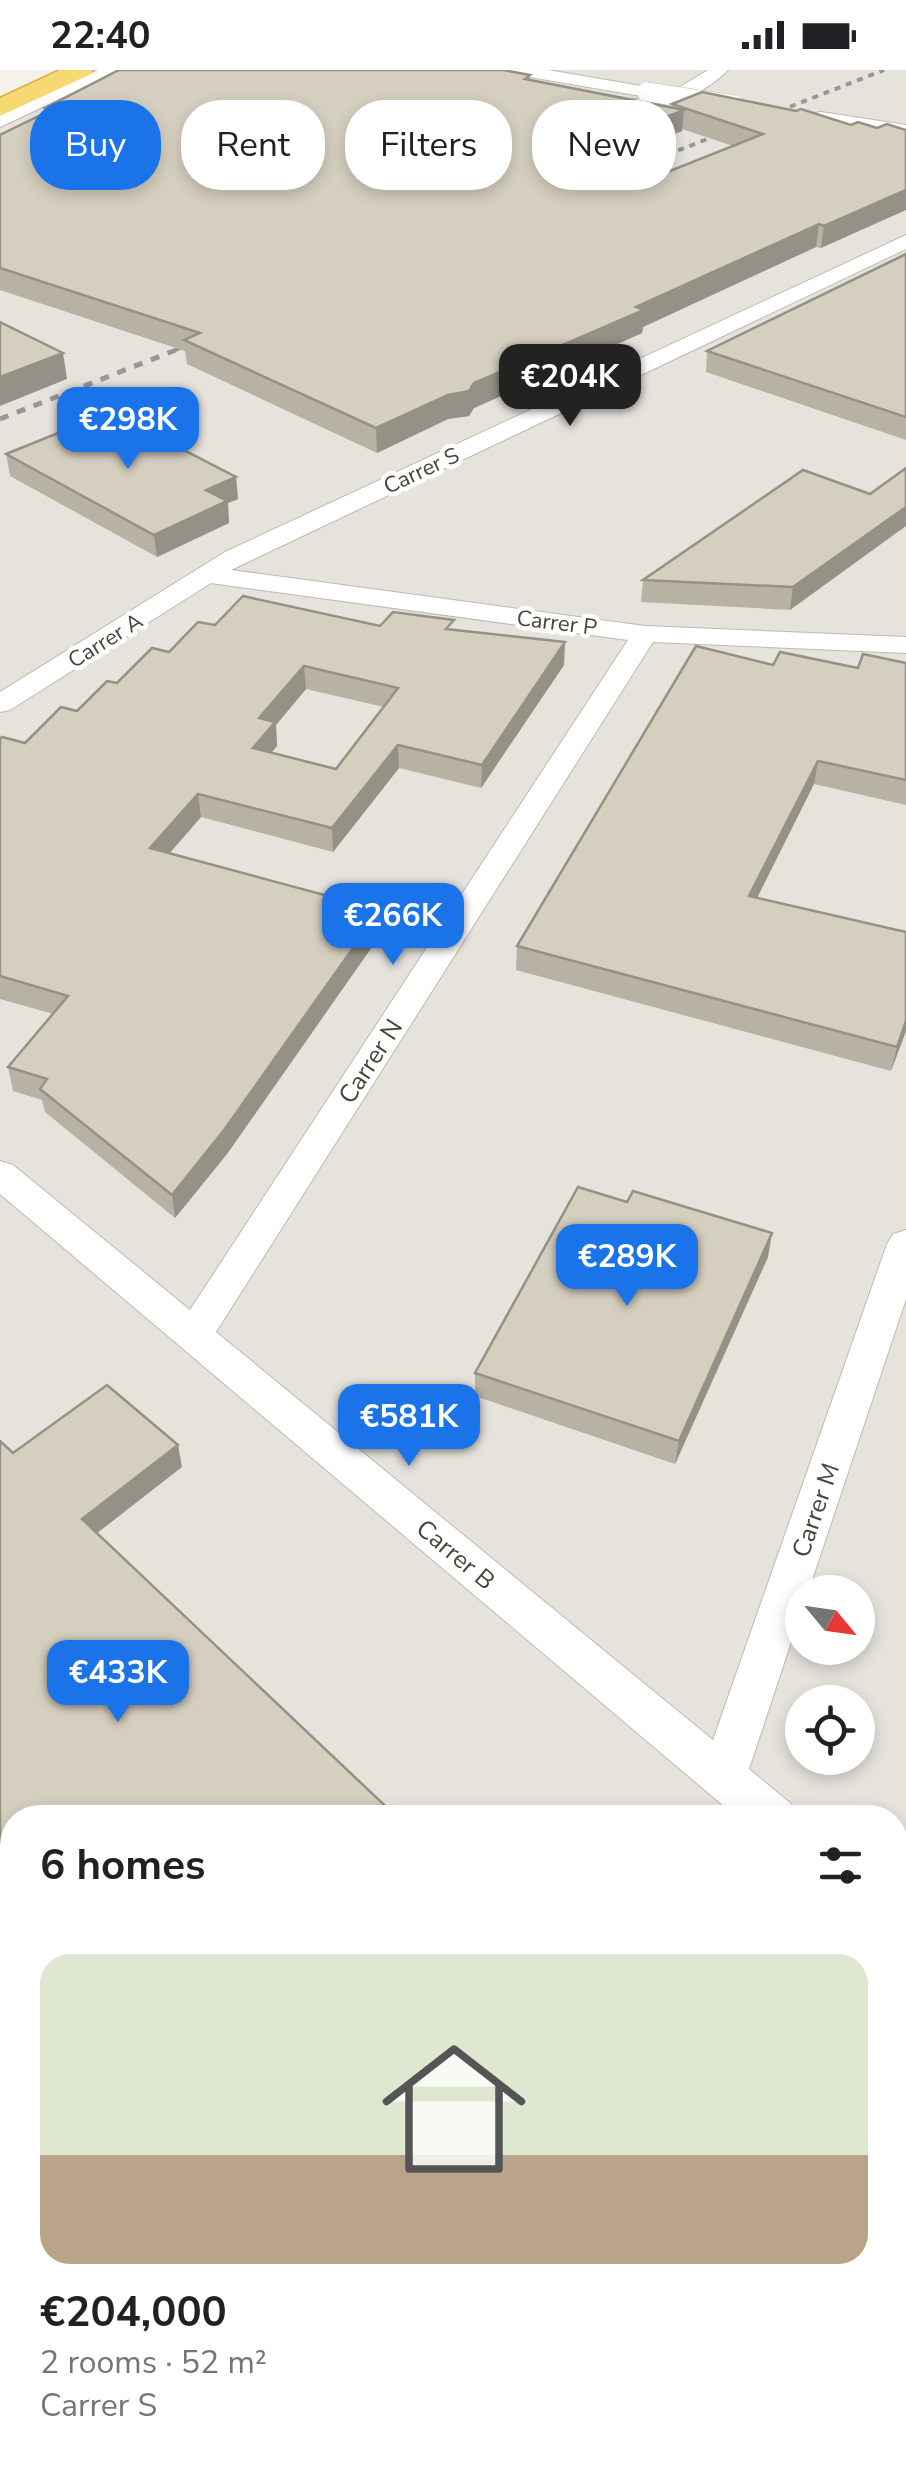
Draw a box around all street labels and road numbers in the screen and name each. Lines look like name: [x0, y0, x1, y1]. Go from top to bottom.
street label: Carrer S: [379, 440, 464, 502]
street label: Carrer P: [515, 603, 599, 643]
street label: Carrer A: [62, 606, 149, 676]
street label: Carrer N: [331, 1013, 411, 1110]
street label: Carrer M: [784, 1459, 848, 1562]
street label: Carrer B: [409, 1512, 502, 1598]

